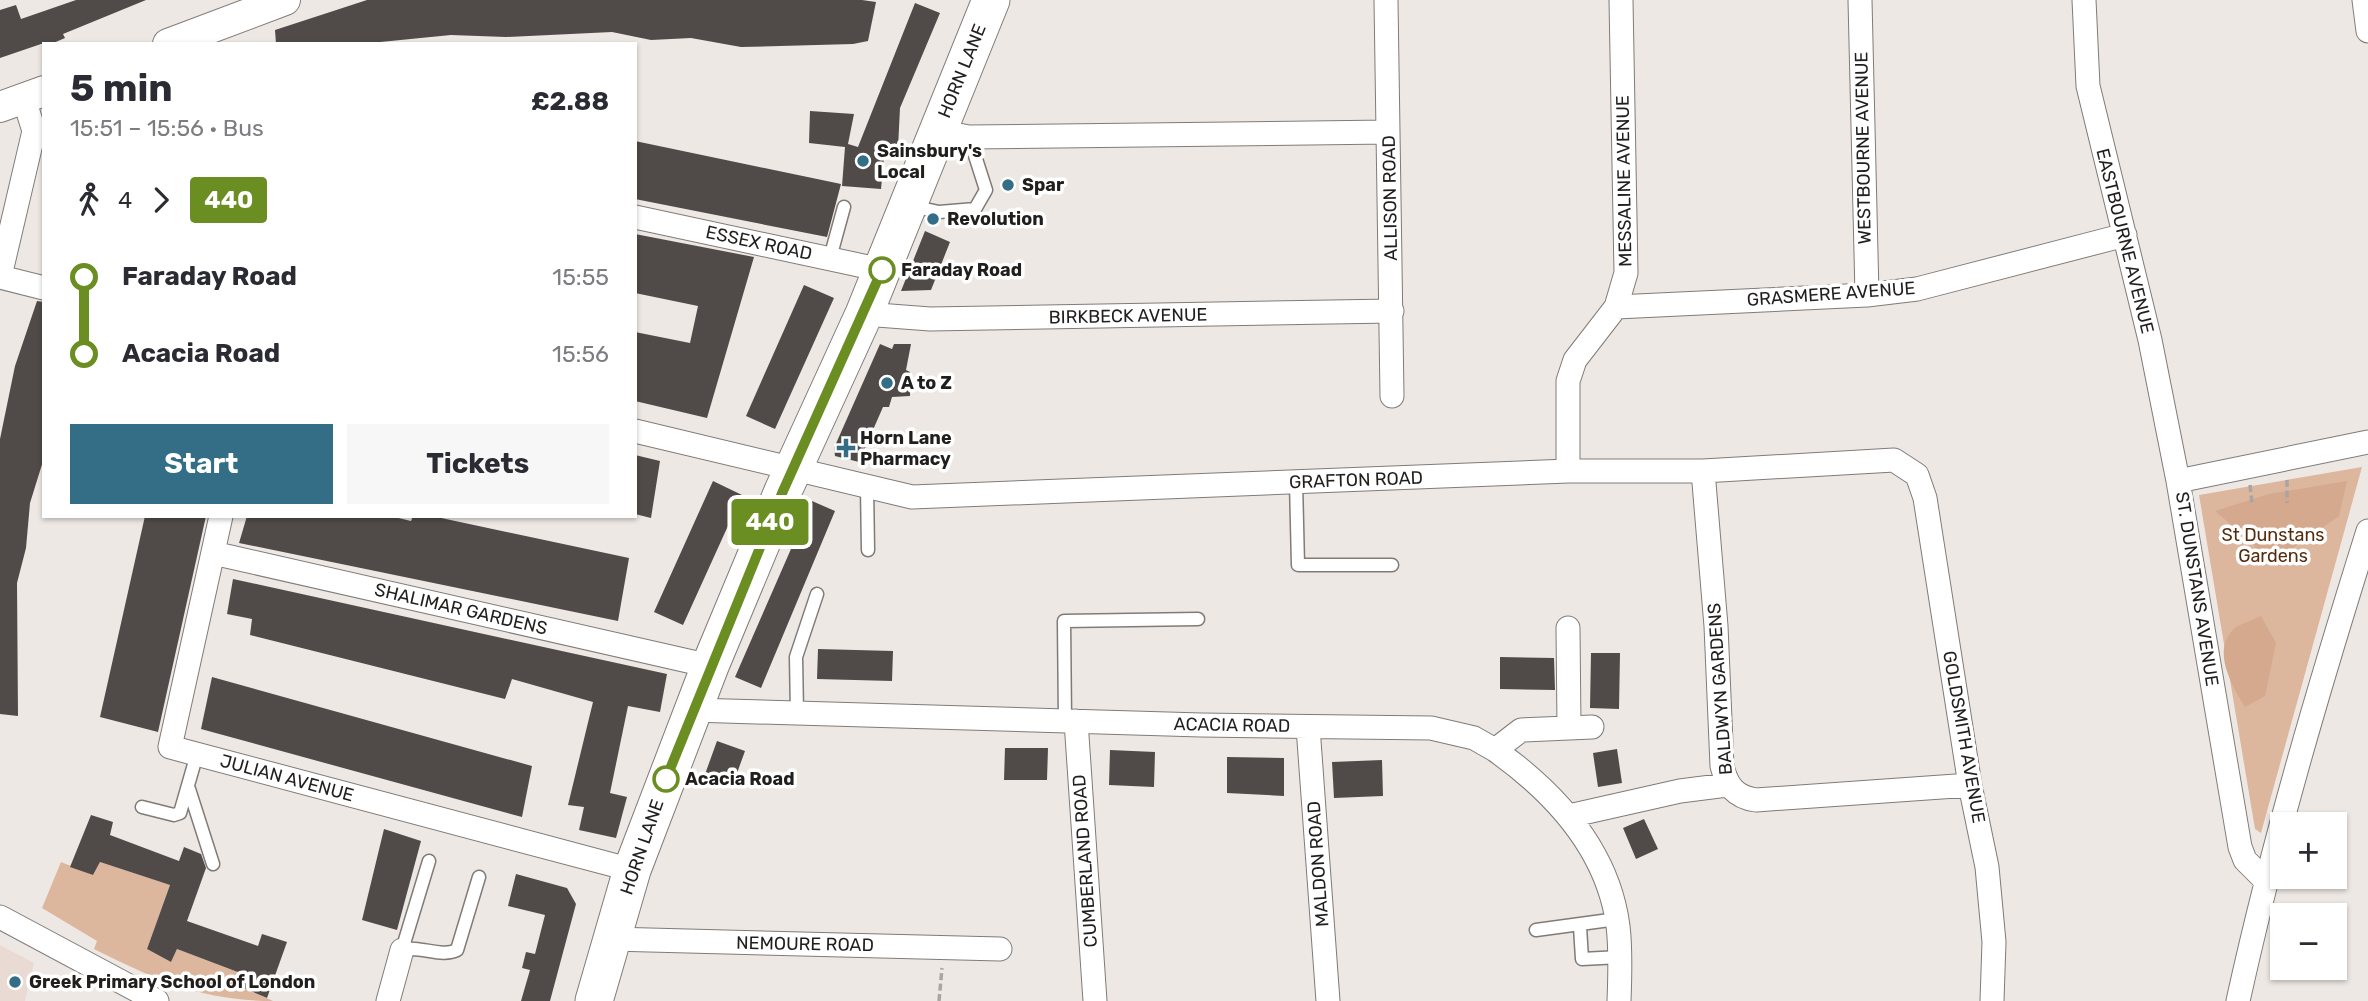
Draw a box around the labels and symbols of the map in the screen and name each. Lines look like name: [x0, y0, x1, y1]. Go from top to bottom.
street label: HORN LANE: [933, 21, 991, 121]
street label: WESTBOURNE AVENUE: [1850, 51, 1876, 245]
street label: MESSALINE AVENUE: [1612, 95, 1636, 267]
street label: ALLISON ROAD: [1378, 135, 1402, 261]
place label: Sainsbury's Local: [877, 140, 982, 183]
street label: EASTBOURNE AVENUE: [2091, 146, 2159, 336]
marker: Sainsbury's Local: [855, 153, 871, 169]
place label: Spar: [1022, 174, 1064, 196]
marker: Spar: [1000, 177, 1016, 193]
place label: Revolution: [947, 208, 1044, 230]
marker: Revolution: [925, 211, 941, 227]
street label: ESSEX ROAD: [704, 221, 814, 265]
marker: Faraday Road: [869, 257, 895, 283]
place label: Faraday Road: [901, 259, 1022, 281]
street label: GRASMERE AVENUE: [1746, 277, 1916, 311]
street label: BIRKBECK AVENUE: [1048, 304, 1208, 328]
place label: A to Z: [901, 372, 952, 394]
marker: A to Z: [879, 375, 895, 391]
place label: Horn Lane Pharmacy: [860, 427, 952, 470]
marker: Horn Lane Pharmacy: [838, 440, 854, 456]
street label: GRAFTON ROAD: [1289, 467, 1423, 493]
street label: ST. DUNSTANS AVENUE: [2171, 490, 2223, 688]
line badge: 440: [730, 499, 810, 545]
park label: St Dunstans Gardens: [2221, 524, 2325, 567]
street label: SHALIMAR GARDENS: [372, 578, 550, 640]
street label: BALDWYN GARDENS: [1703, 602, 1737, 776]
street label: GOLDSMITH AVENUE: [1938, 649, 1990, 825]
street label: ACACIA ROAD: [1174, 713, 1290, 737]
street label: JULIAN AVENUE: [218, 750, 356, 806]
marker: Acacia Road: [653, 766, 679, 792]
place label: Acacia Road: [685, 768, 795, 790]
street label: CUMBERLAND ROAD: [1068, 774, 1102, 948]
street label: HORN LANE: [615, 796, 669, 898]
street label: MALDON ROAD: [1303, 800, 1333, 928]
street label: NEMOURE ROAD: [736, 932, 874, 956]
place label: Greek Primary School of London: [29, 971, 315, 993]
marker: Greek Primary School of London: [7, 974, 23, 990]

